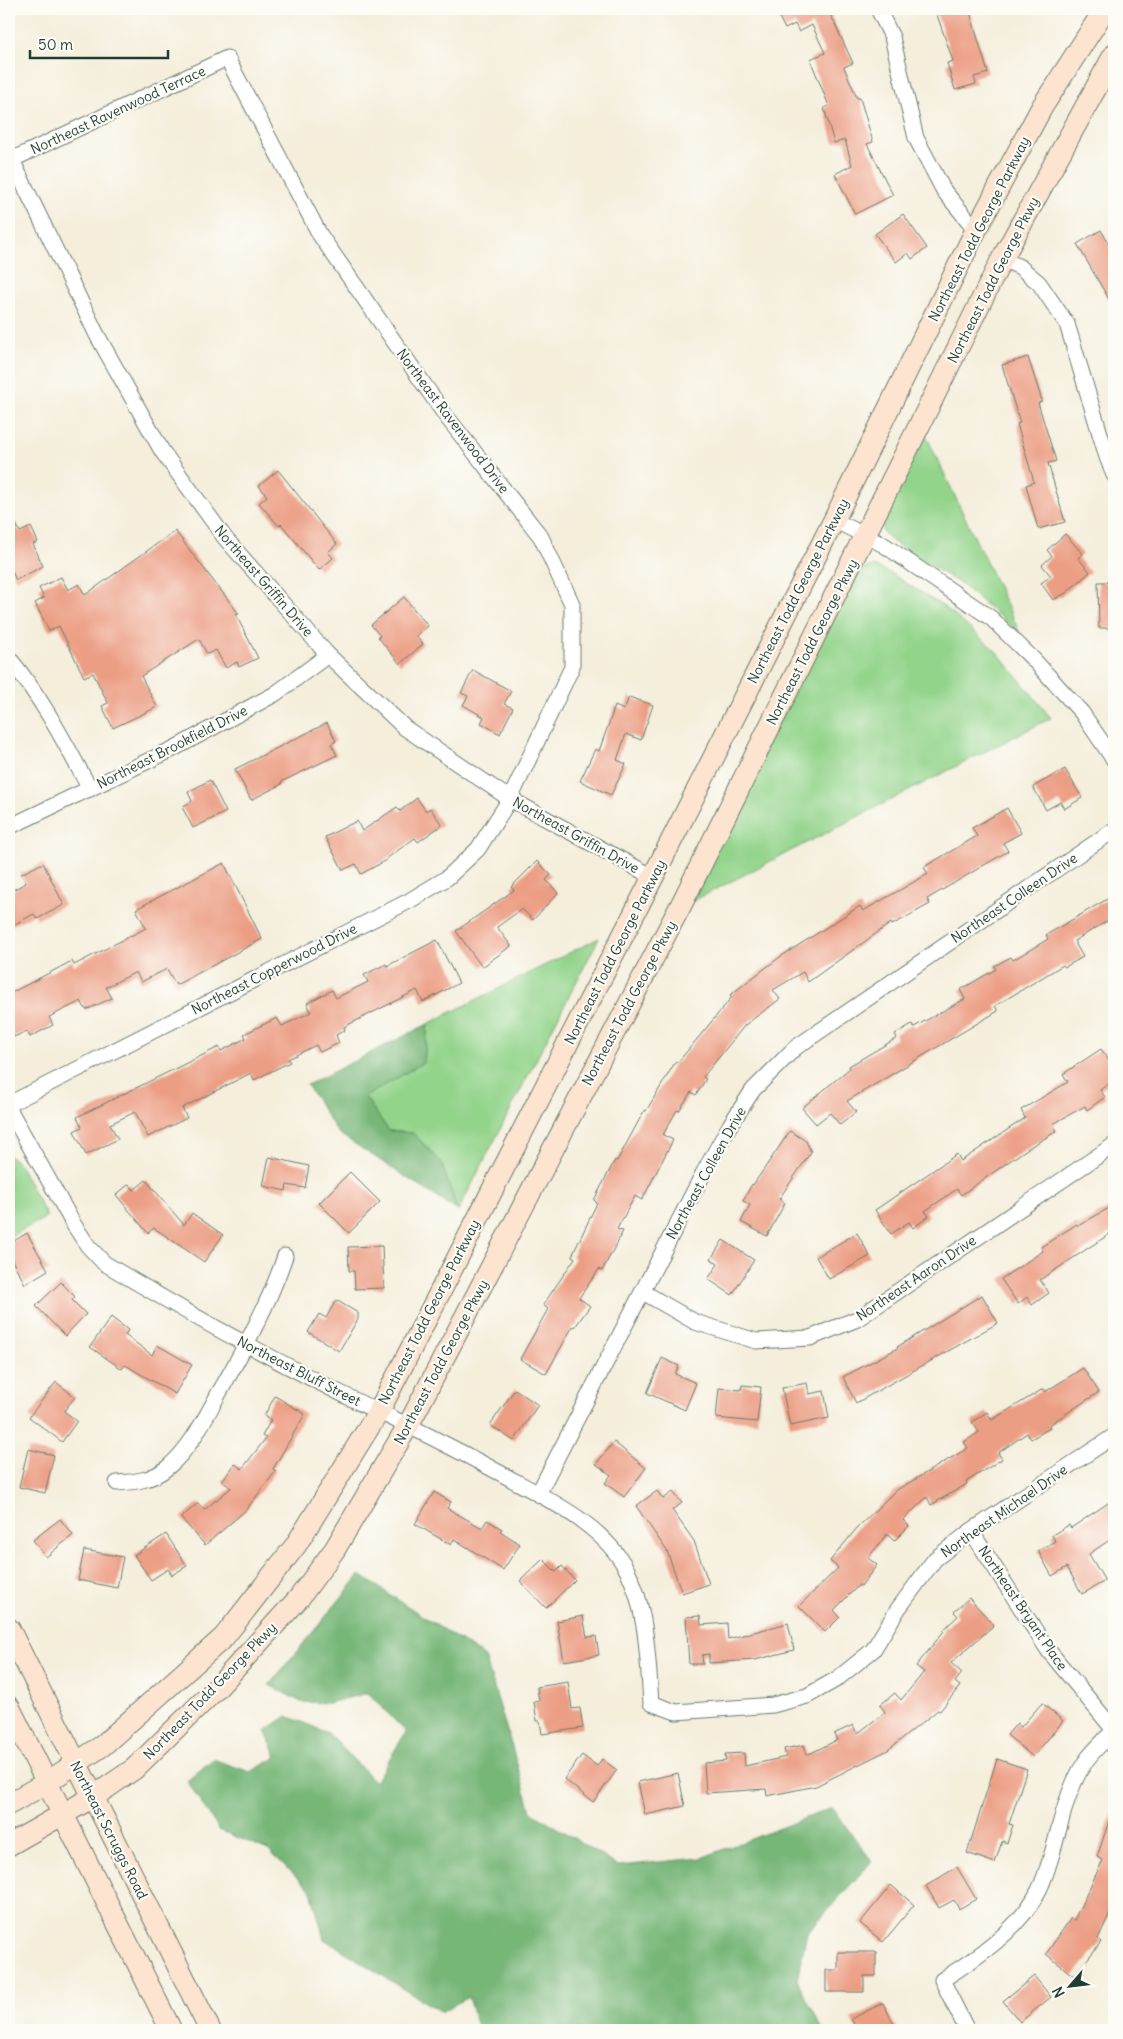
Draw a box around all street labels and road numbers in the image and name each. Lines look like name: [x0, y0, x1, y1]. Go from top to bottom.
street label: Northeast Ravenwood Terrace: [28, 62, 208, 158]
street label: Northeast Todd George Parkway: [924, 133, 1034, 325]
street label: Northeast Todd George Pkwy: [943, 194, 1043, 366]
street label: Northeast Ravenwood Drive: [393, 345, 513, 497]
street label: Northeast Todd George Parkway: [743, 495, 853, 687]
street label: Northeast Griffin Drive: [211, 522, 317, 640]
street label: Northeast Todd George Pkwy: [762, 556, 862, 728]
street label: Northeast Brookfield Drive: [94, 701, 250, 793]
street label: Northeast Griffin Drive: [510, 793, 642, 877]
street label: Northeast Colleen Drive: [947, 849, 1081, 947]
street label: Northeast Todd George Parkway: [560, 856, 670, 1048]
street label: Northeast Todd George Pkwy: [578, 917, 680, 1089]
street label: Northeast Copperwood Drive: [188, 919, 360, 1019]
street label: Northeast Colleen Drive: [662, 1104, 750, 1242]
street label: Northeast Todd George Parkway: [374, 1216, 484, 1408]
street label: Northeast Aaron Drive: [853, 1231, 979, 1325]
street label: Northeast Todd George Pkwy: [390, 1276, 492, 1448]
street label: Northeast Bluff Street: [234, 1332, 364, 1410]
street label: Northeast Michael Drive: [937, 1460, 1071, 1562]
street label: Northeast Bryant Place: [975, 1542, 1071, 1674]
street label: Northeast Todd George Pkwy: [140, 1618, 280, 1764]
street label: Northeast Scruggs Road: [66, 1758, 152, 1902]

